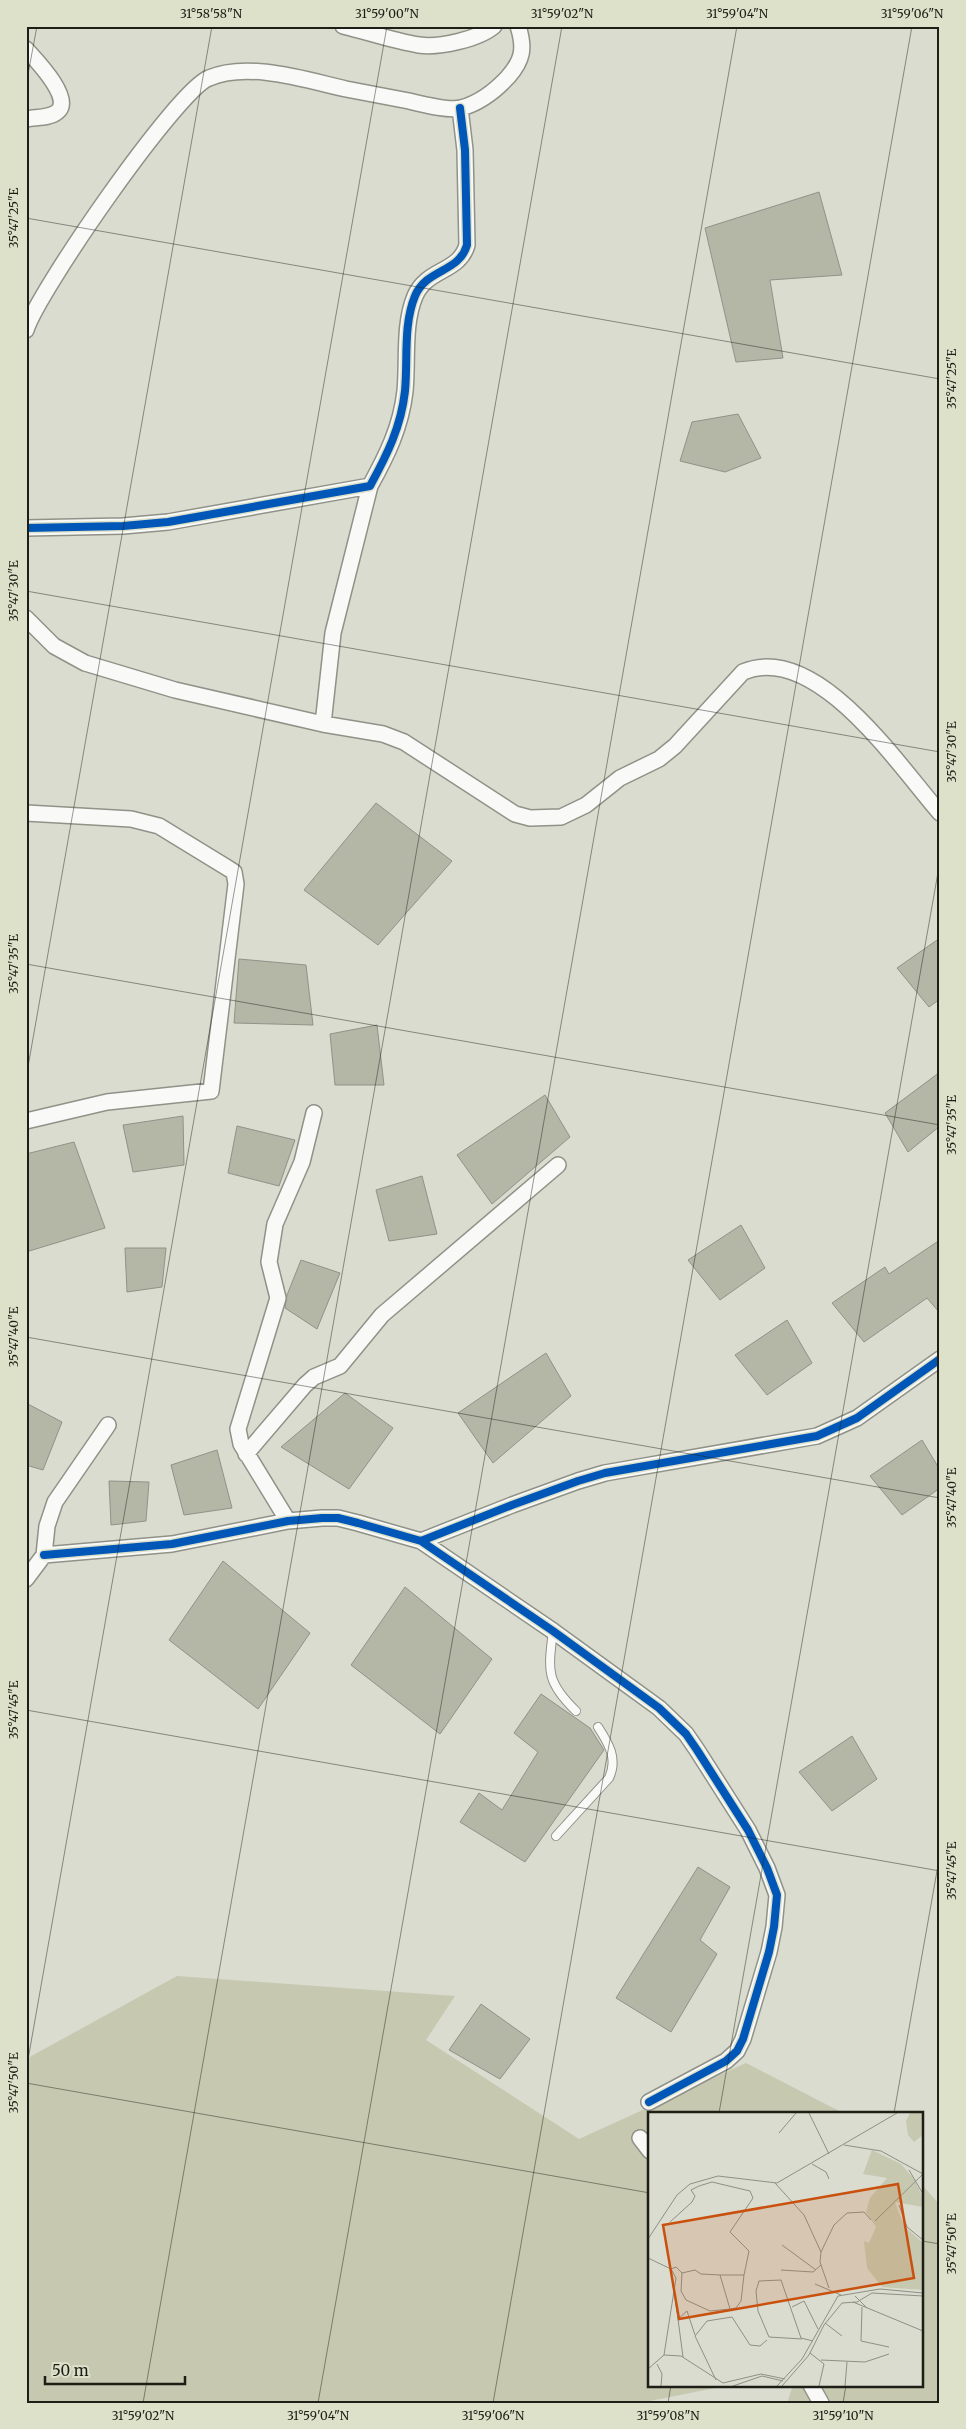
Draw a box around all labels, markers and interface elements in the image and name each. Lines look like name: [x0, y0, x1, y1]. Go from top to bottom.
text: 31°58'58"N: [180, 6, 243, 21]
text: 31°59'00"N: [355, 6, 420, 21]
text: 31°59'02"N: [531, 6, 594, 21]
text: 31°59'04"N: [706, 6, 769, 21]
text: 31°59'06"N: [881, 6, 944, 21]
text: 35°47'25"E: [6, 187, 21, 248]
text: 35°47'25"E: [944, 348, 959, 409]
text: 35°47'30"E: [6, 560, 21, 622]
text: 35°47'30"E: [944, 721, 959, 783]
text: 35°47'35"E: [6, 934, 21, 994]
text: 35°47'35"E: [944, 1095, 959, 1155]
text: 35°47'40"E: [6, 1306, 21, 1367]
text: 35°47'40"E: [944, 1467, 959, 1528]
text: 35°47'45"E: [6, 1680, 21, 1739]
text: 35°47'45"E: [944, 1841, 959, 1900]
text: 35°47'50"E: [6, 2052, 21, 2114]
inset map: [648, 2112, 924, 2386]
text: 35°47'50"E: [944, 2213, 959, 2275]
scale bar: [45, 2354, 185, 2386]
text: 50 m: [52, 2361, 89, 2380]
text: 31°59'02"N: [112, 2408, 175, 2423]
text: 31°59'04"N: [287, 2408, 350, 2423]
text: 31°59'06"N: [462, 2408, 525, 2423]
text: 31°59'08"N: [636, 2408, 700, 2423]
text: 31°59'10"N: [812, 2408, 874, 2423]

